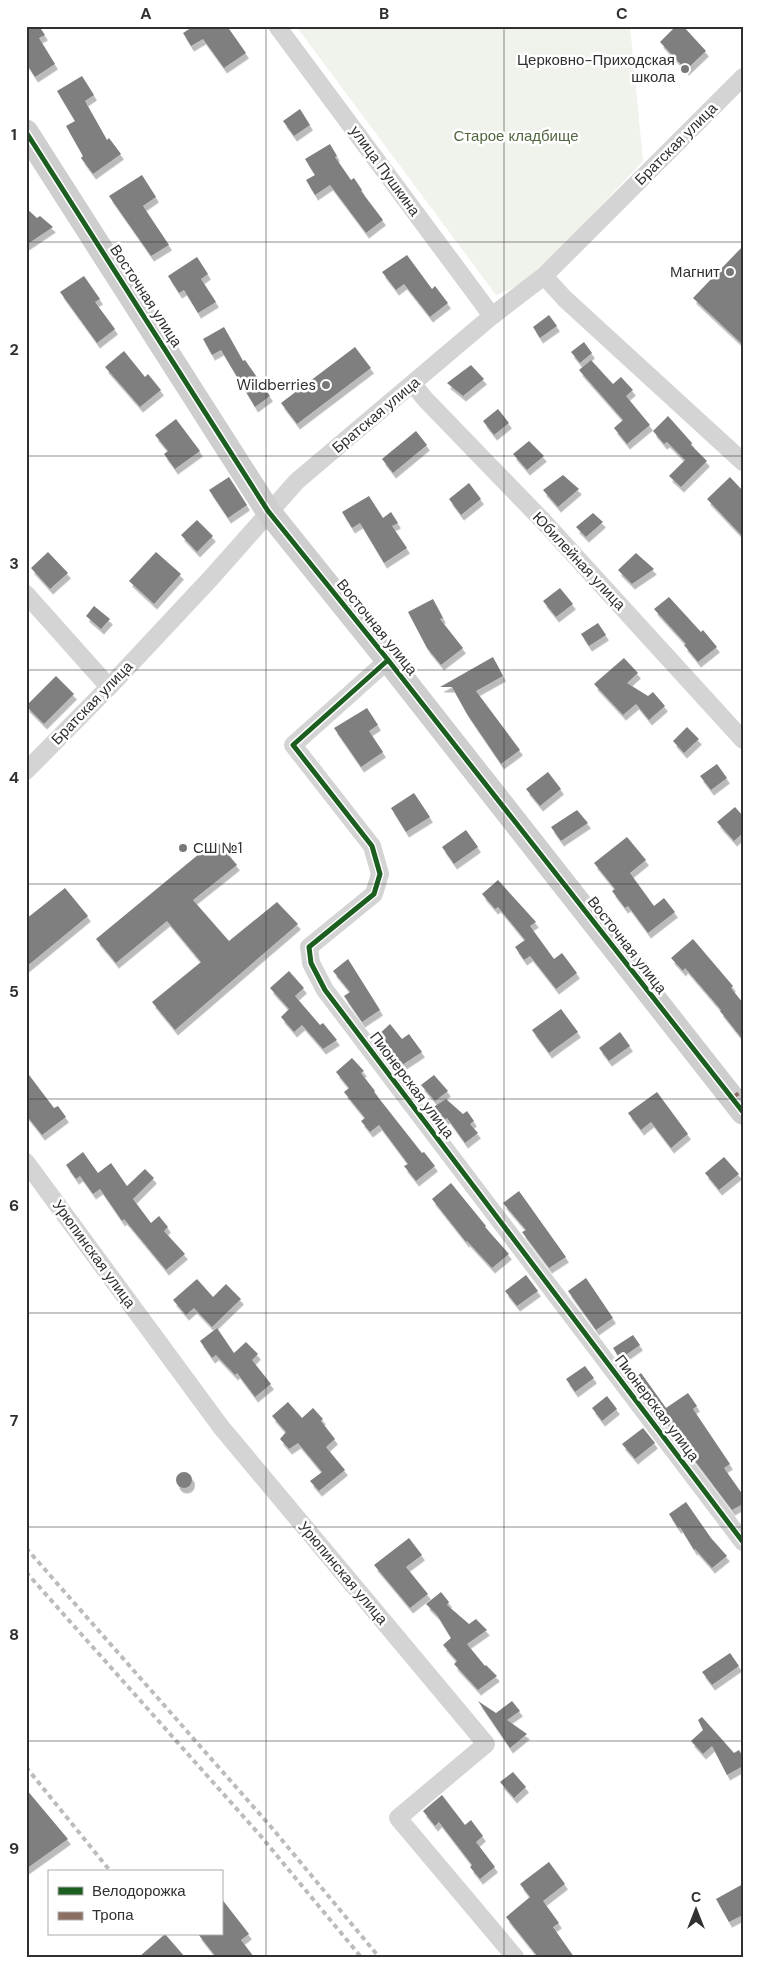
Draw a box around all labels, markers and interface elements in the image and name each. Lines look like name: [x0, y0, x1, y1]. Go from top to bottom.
text: A: [140, 3, 152, 24]
text: B: [379, 3, 389, 24]
text: C: [616, 3, 628, 24]
place label: Церковно-Приходская школа: [517, 50, 676, 87]
marker: Церковно-Приходская школа: [679, 63, 691, 75]
street label: Братская улица: [630, 98, 722, 190]
street label: улица Пушкина: [345, 122, 425, 221]
text: 1: [11, 124, 17, 145]
park label: Старое кладбище: [454, 126, 578, 146]
street label: Восточная улица: [105, 241, 187, 352]
place label: Магнит: [670, 262, 720, 282]
marker: Магнит: [724, 266, 736, 278]
text: 2: [9, 339, 19, 360]
street label: Братская улица: [328, 372, 425, 458]
place label: Wildberries: [236, 375, 316, 395]
marker: Wildberries: [320, 379, 332, 391]
street label: Юбилейная улица: [528, 508, 630, 615]
text: 3: [9, 553, 19, 574]
street label: Восточная улица: [332, 575, 422, 680]
street label: Братская улица: [47, 656, 138, 749]
text: 4: [9, 767, 19, 788]
place label: СШ №1: [193, 838, 242, 858]
marker: СШ №1: [177, 842, 189, 854]
street label: Восточная улица: [583, 892, 672, 998]
text: 5: [9, 981, 19, 1002]
street label: Пионерская улица: [365, 1028, 459, 1143]
text: 6: [9, 1195, 19, 1216]
street label: Урюпинская улица: [48, 1196, 140, 1313]
street label: Пионерская улица: [610, 1351, 704, 1466]
text: 7: [10, 1410, 19, 1431]
street label: Урюпинская улица: [294, 1517, 393, 1629]
text: 8: [9, 1624, 19, 1645]
text: 9: [9, 1838, 19, 1859]
legend: [48, 1870, 222, 1936]
text: Велодорожка: [92, 1881, 186, 1901]
north arrow: [672, 1886, 722, 1936]
text: С: [691, 1888, 701, 1906]
text: Тропа: [92, 1905, 134, 1925]

